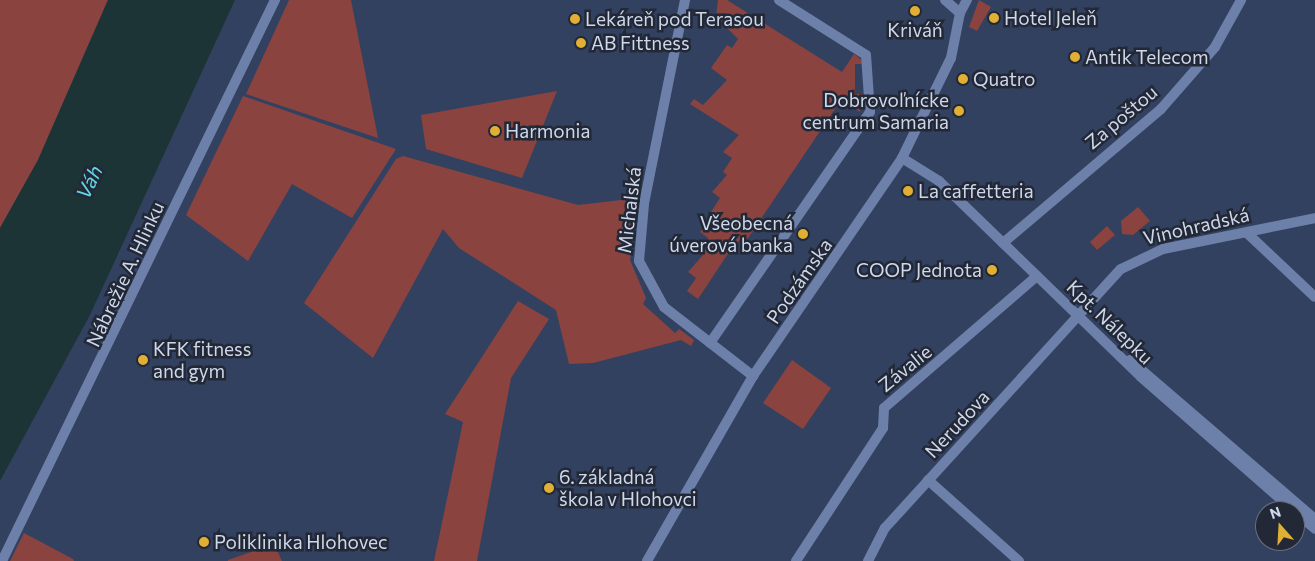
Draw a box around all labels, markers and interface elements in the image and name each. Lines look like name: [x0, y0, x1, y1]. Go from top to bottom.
marker: Kriváň: [909, 5, 921, 17]
place label: Hotel Jeleň: [1004, 7, 1097, 29]
place label: Lekáreň pod Terasou: [585, 8, 764, 30]
marker: Hotel Jeleň: [988, 12, 1000, 24]
marker: Lekáreň pod Terasou: [569, 13, 581, 25]
place label: Kriváň: [887, 19, 943, 41]
place label: AB Fittness: [591, 32, 690, 54]
marker: AB Fittness: [575, 37, 587, 49]
place label: Antik Telecom: [1085, 46, 1209, 68]
marker: Antik Telecom: [1069, 51, 1081, 63]
place label: Quatro: [973, 68, 1035, 90]
marker: Quatro: [957, 73, 969, 85]
street label: Za poštou: [1080, 80, 1162, 154]
place label: Dobrovoľnícke centrum Samaria: [802, 89, 949, 133]
marker: Dobrovoľnícke centrum Samaria: [953, 105, 965, 117]
place label: Harmonia: [505, 120, 590, 142]
marker: Harmonia: [489, 125, 501, 137]
water label: Váh: [71, 161, 107, 203]
street label: Michalská: [612, 165, 646, 255]
place label: La caffetteria: [918, 180, 1034, 202]
marker: La caffetteria: [902, 185, 914, 197]
street label: Nábrežie A. Hlinku: [81, 198, 169, 350]
street label: Vinohradská: [1141, 203, 1251, 249]
place label: Všeobecná úverová banka: [669, 212, 793, 256]
marker: Všeobecná úverová banka: [797, 228, 809, 240]
street label: Podzámska: [761, 234, 837, 328]
place label: COOP Jednota: [856, 259, 982, 281]
marker: COOP Jednota: [986, 264, 998, 276]
street label: Kpt. Nálepku: [1062, 275, 1158, 369]
place label: KFK fitness and gym: [153, 338, 251, 382]
street label: Závalie: [874, 340, 936, 396]
marker: KFK fitness and gym: [137, 354, 149, 366]
street label: Nerudova: [920, 385, 994, 463]
place label: 6. základná škola v Hlohovci: [559, 466, 697, 510]
marker: 6. základná škola v Hlohovci: [543, 482, 555, 494]
north arrow: [1255, 501, 1305, 551]
text: N: [1268, 503, 1283, 522]
place label: Poliklinika Hlohovec: [214, 531, 387, 553]
marker: Poliklinika Hlohovec: [198, 536, 210, 548]

